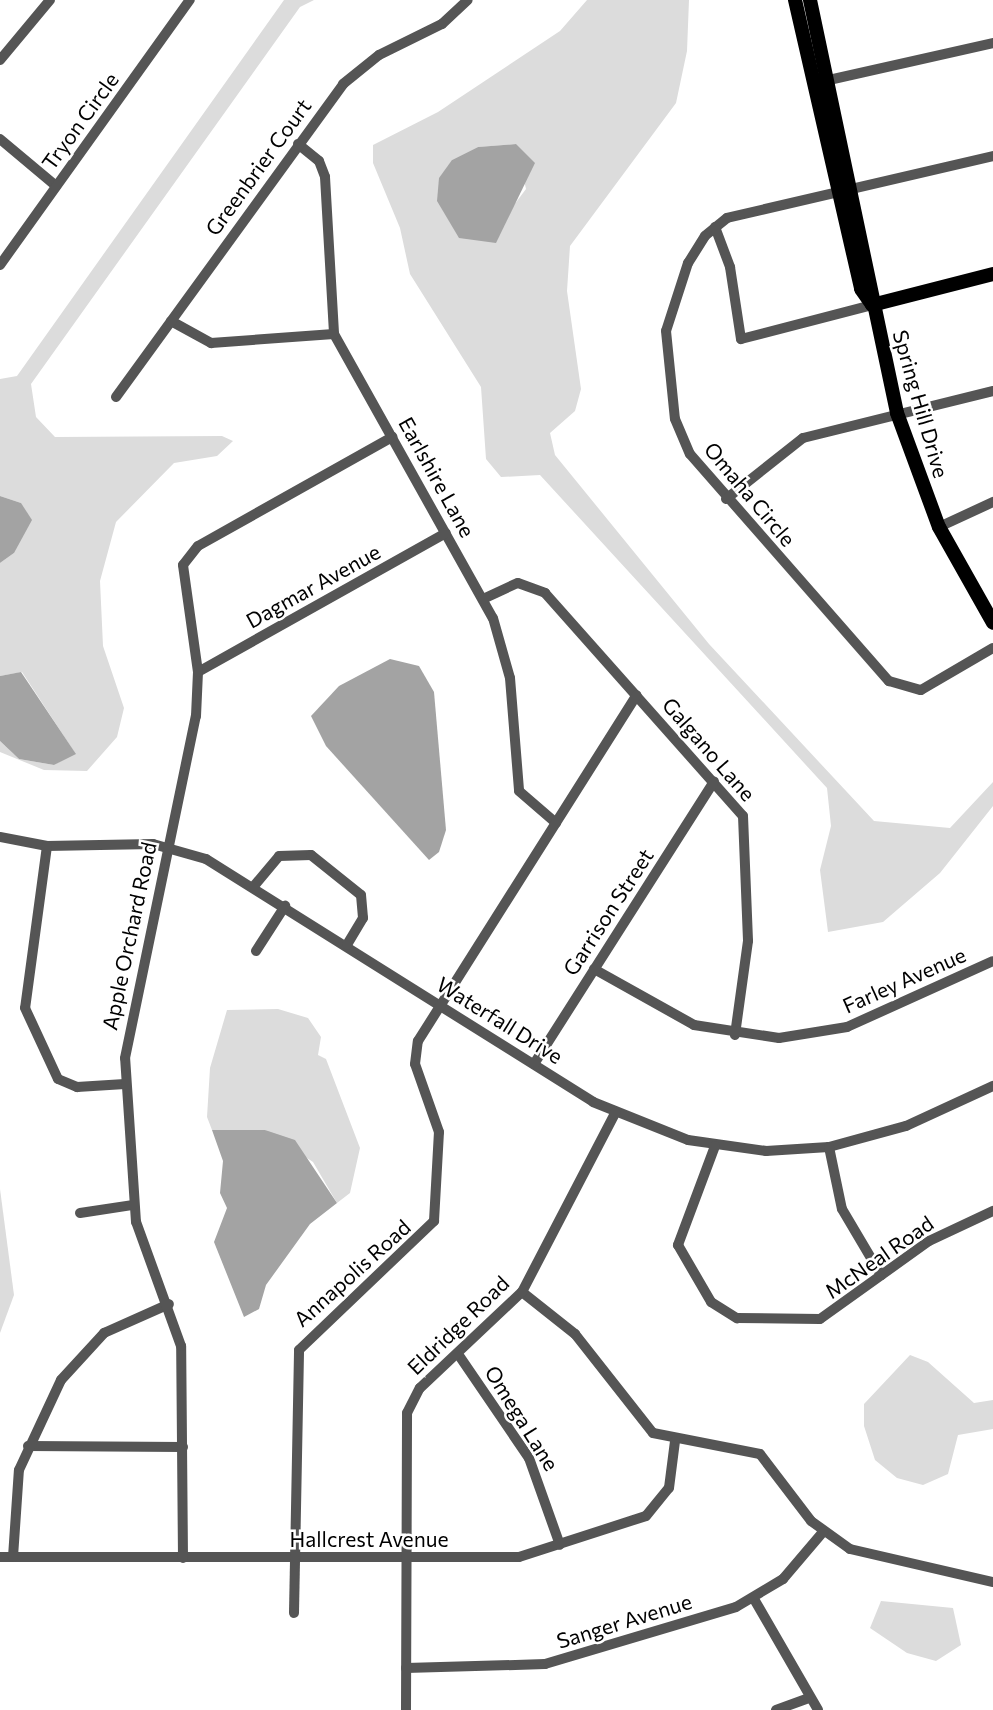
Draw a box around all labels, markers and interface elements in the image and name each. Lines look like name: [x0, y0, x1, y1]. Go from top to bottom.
street label: Tryon Circle: [36, 68, 124, 174]
street label: Greenbrier Court: [200, 94, 316, 240]
street label: Spring Hill Drive: [888, 327, 954, 481]
street label: Earlshire Lane: [394, 413, 480, 541]
street label: Omaha Circle: [699, 437, 801, 551]
street label: Dagmar Avenue: [241, 539, 385, 633]
street label: Galgano Lane: [657, 692, 761, 806]
street label: Apple Orchard Road: [97, 840, 161, 1032]
street label: Garrison Street: [558, 844, 658, 980]
street label: Farley Avenue: [839, 942, 969, 1018]
street label: Waterfall Drive: [432, 971, 568, 1069]
street label: McNeal Road: [820, 1210, 938, 1304]
street label: Annapolis Road: [289, 1214, 415, 1332]
street label: Eldridge Road: [402, 1270, 514, 1380]
street label: Omega Lane: [480, 1361, 564, 1475]
street label: Hallcrest Avenue: [289, 1526, 449, 1552]
street label: Sanger Avenue: [553, 1588, 695, 1654]

